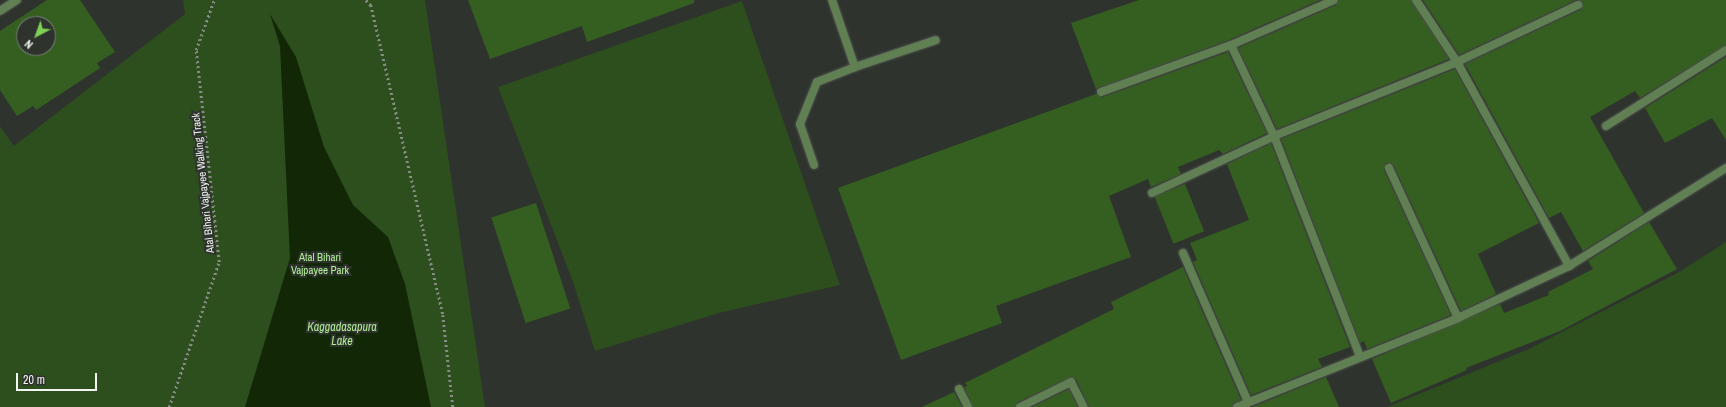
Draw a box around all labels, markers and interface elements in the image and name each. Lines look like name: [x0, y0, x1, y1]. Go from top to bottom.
north arrow: [16, 16, 56, 56]
text: N: [22, 37, 36, 52]
street label: Atal Bihari Vajpayee Walking Track: [189, 112, 217, 254]
park label: Atal Bihari Vajpayee Park: [291, 251, 349, 277]
water label: Kaggadasapura Lake: [307, 321, 377, 349]
scale bar: [18, 365, 99, 391]
text: 20 m: [23, 372, 45, 388]

